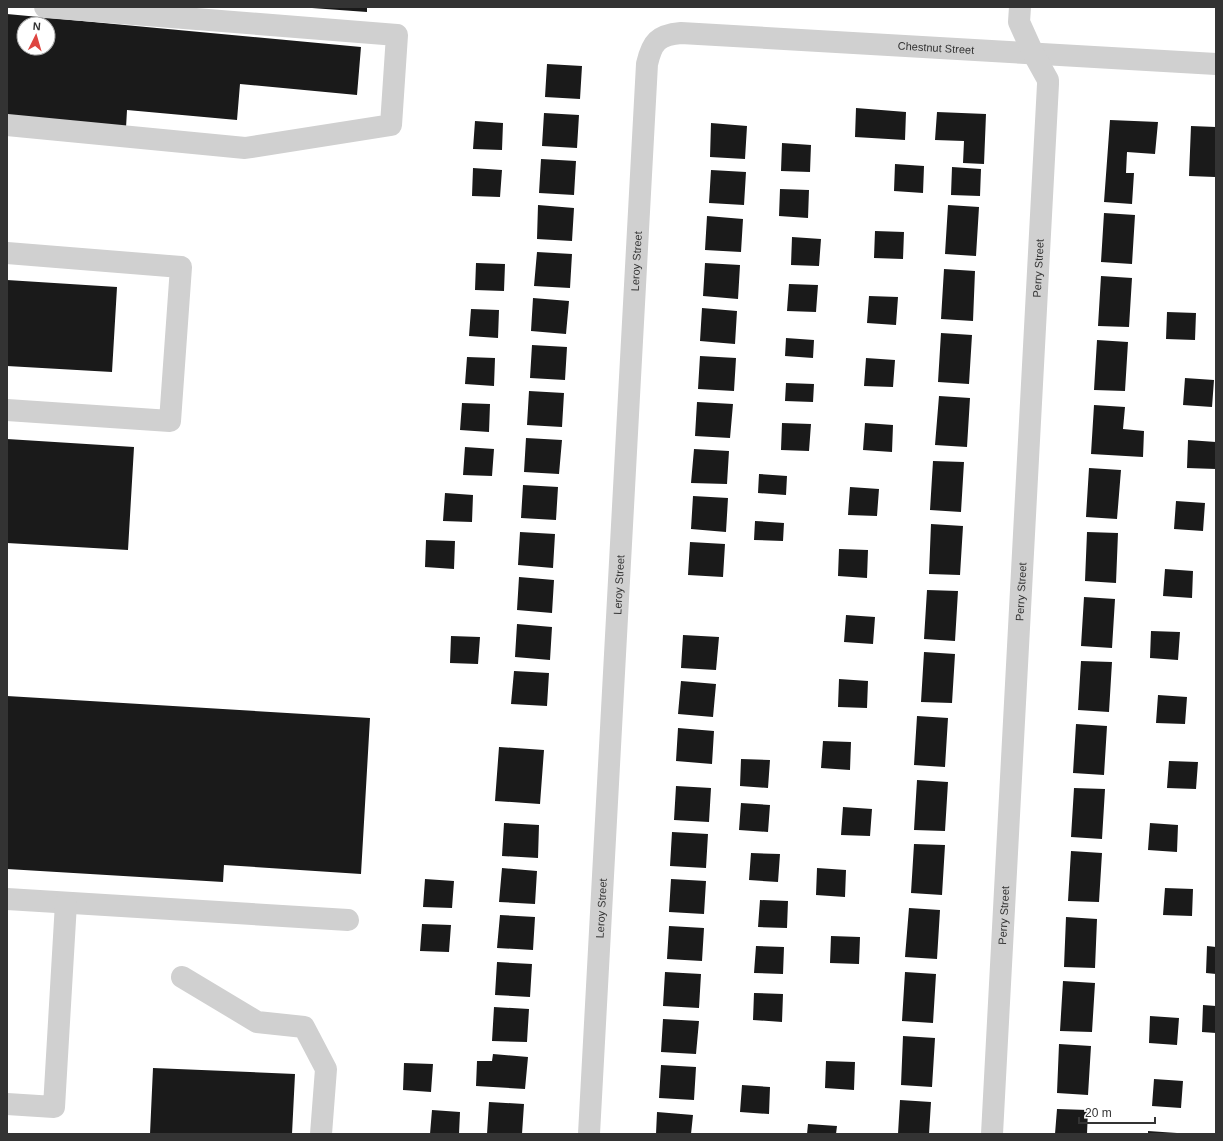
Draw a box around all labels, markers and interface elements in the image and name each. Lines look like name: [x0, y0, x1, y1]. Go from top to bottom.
north arrow: [16, 16, 56, 56]
text: N: [32, 20, 41, 32]
street label: Chestnut Street: [897, 40, 975, 56]
street label: Leroy Street: [629, 231, 644, 292]
street label: Perry Street: [1031, 239, 1046, 298]
street label: Leroy Street: [611, 555, 626, 615]
street label: Perry Street: [1013, 562, 1028, 621]
street label: Leroy Street: [594, 878, 609, 939]
street label: Perry Street: [996, 886, 1011, 945]
scale bar: [1079, 1099, 1155, 1125]
text: 20 m: [1085, 1106, 1112, 1120]

